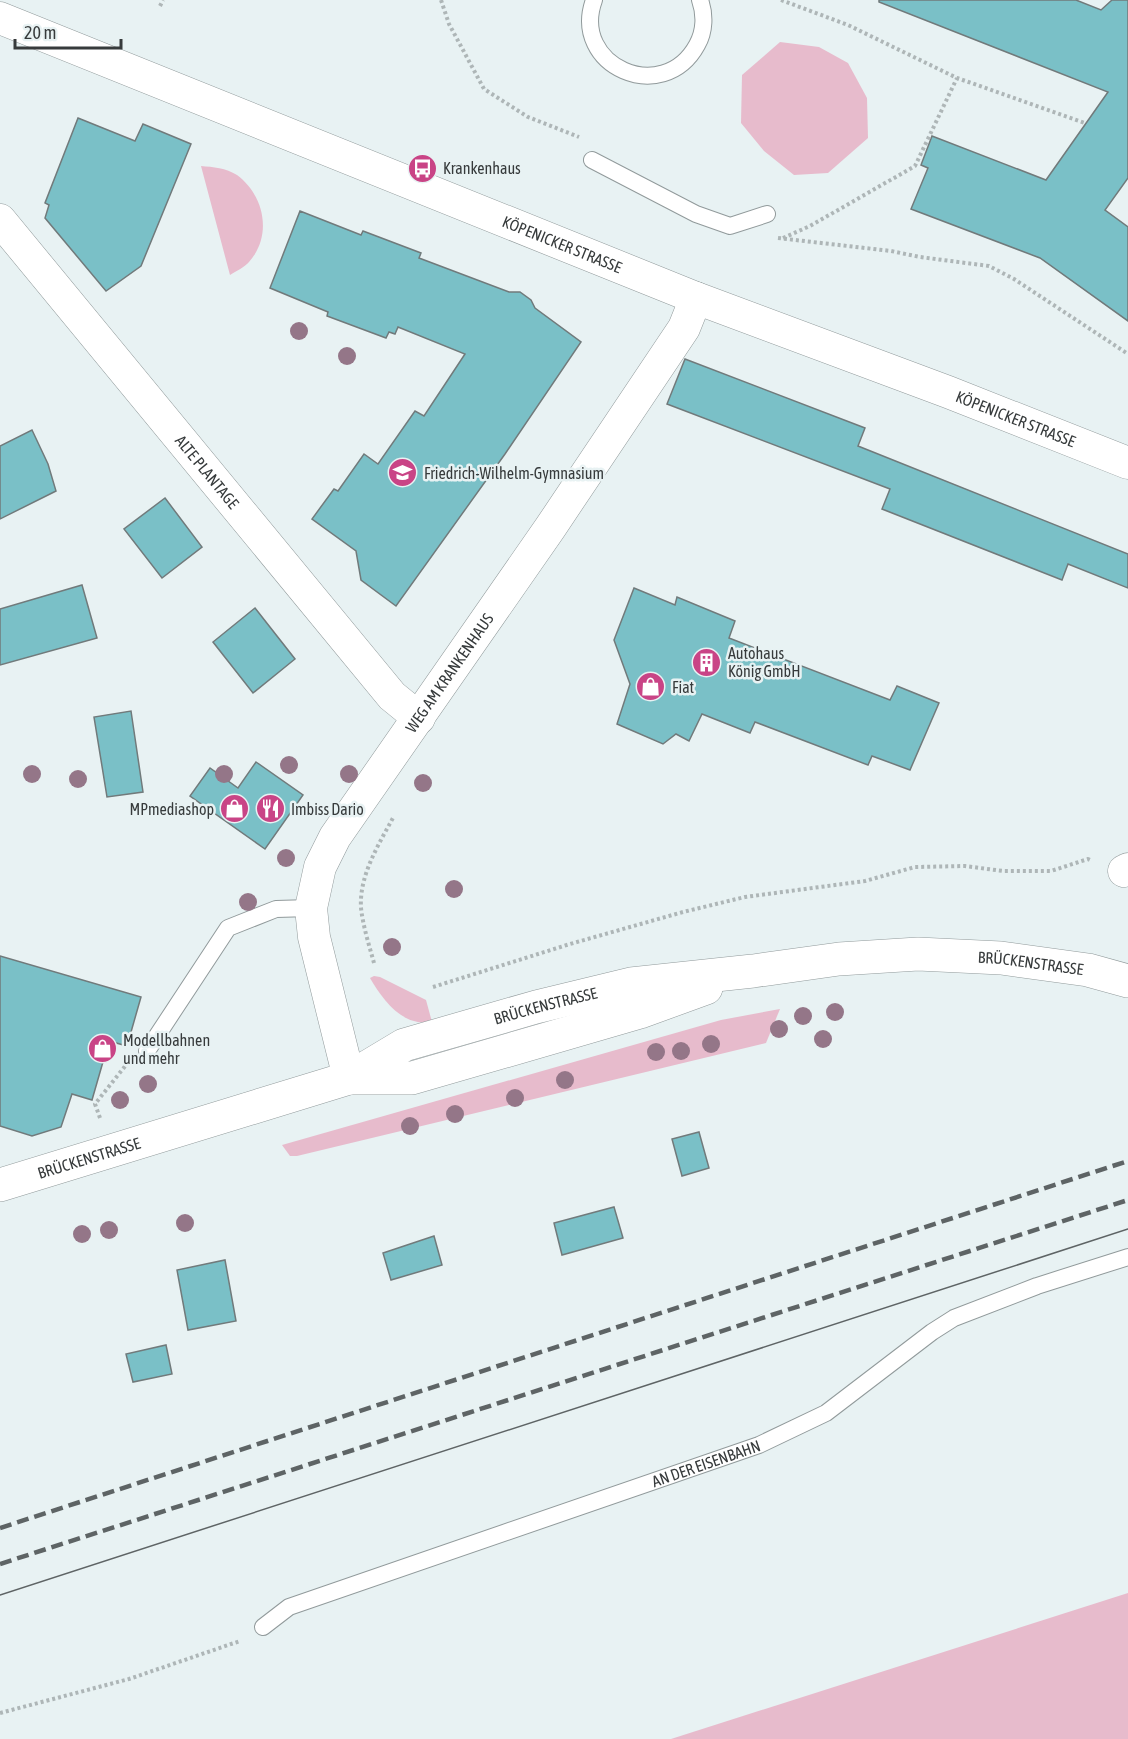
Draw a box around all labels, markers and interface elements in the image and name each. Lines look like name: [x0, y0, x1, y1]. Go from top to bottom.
scale bar: [15, 12, 122, 50]
text: 20 m: [24, 22, 56, 43]
bus stop icon: Krankenhaus: [406, 152, 438, 184]
place label: Krankenhaus: [443, 159, 521, 177]
street label: KÖPENICKER STRASSE: [500, 212, 625, 276]
street label: KÖPENICKER STRASSE: [953, 387, 1078, 450]
street label: ALTE PLANTAGE: [172, 431, 243, 512]
school or university icon: Friedrich-Wilhelm-Gymnasium: [387, 457, 419, 489]
place label: Friedrich-Wilhelm-Gymnasium: [424, 464, 604, 483]
street label: WEG AM KRANKENHAUS: [402, 610, 497, 736]
place label: Autohaus König GmbH: [728, 644, 800, 681]
building icon: Autohaus König GmbH: [691, 646, 723, 678]
shop icon: Fiat: [635, 671, 667, 703]
place label: Fiat: [672, 678, 695, 696]
shop icon: MPmediashop: [219, 793, 251, 825]
restaurant icon: Imbiss Dario: [254, 793, 286, 825]
place label: MPmediashop: [130, 800, 214, 819]
place label: Imbiss Dario: [291, 800, 364, 818]
street label: BRÜCKENSTRASSE: [977, 948, 1085, 978]
street label: BRÜCKENSTRASSE: [492, 983, 599, 1028]
place label: Modellbahnen und mehr: [123, 1031, 210, 1067]
shop icon: Modellbahnen und mehr: [86, 1033, 118, 1065]
street label: BRÜCKENSTRASSE: [35, 1134, 143, 1182]
street label: AN DER EISENBAHN: [649, 1436, 763, 1490]

